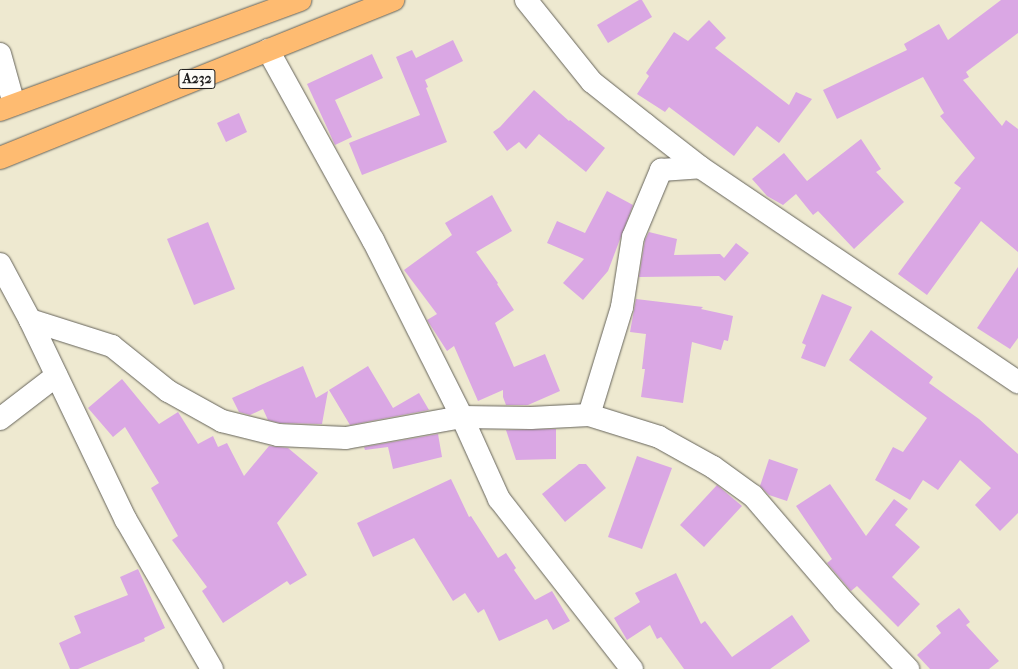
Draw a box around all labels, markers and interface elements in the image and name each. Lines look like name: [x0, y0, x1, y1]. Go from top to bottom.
road number: A232: [178, 67, 216, 91]

